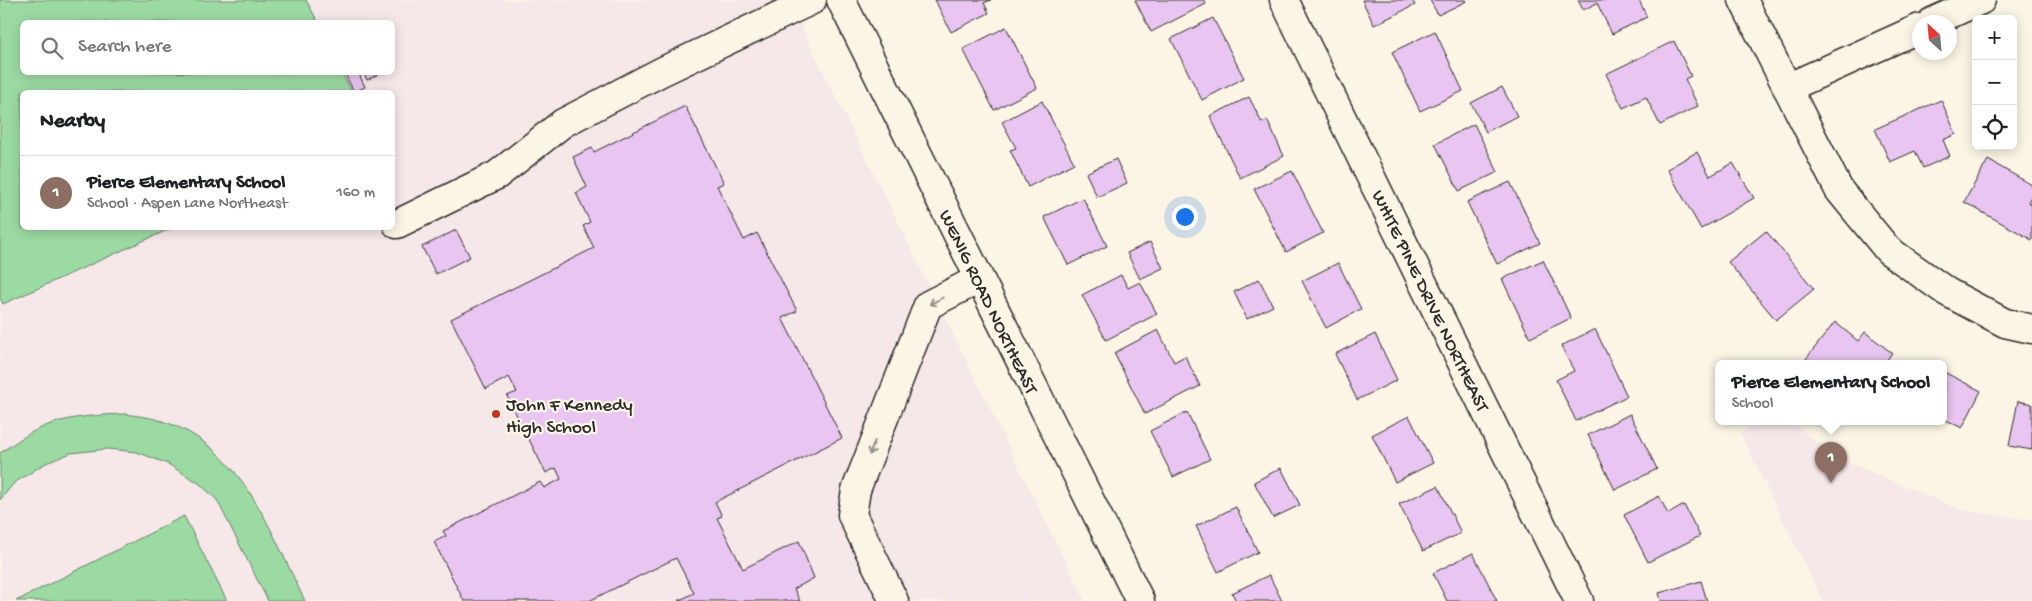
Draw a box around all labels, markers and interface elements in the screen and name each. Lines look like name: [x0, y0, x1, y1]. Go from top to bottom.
north arrow: [1912, 15, 1957, 60]
map controls: [1972, 15, 2017, 150]
button: +: [1972, 15, 2017, 60]
search box: [20, 20, 395, 75]
icon: search: [38, 34, 66, 62]
text: Search here: [78, 36, 172, 59]
button: −: [1972, 60, 2017, 105]
button: locate: [1972, 105, 2017, 150]
text: Nearby: [40, 110, 105, 135]
text: Pierce Elementary School: [87, 172, 285, 195]
text: 1: [53, 184, 59, 203]
text: 160 m: [336, 184, 375, 203]
street label: WHITE PINE DRIVE NORTHEAST: [1365, 187, 1493, 417]
text: School · Aspen Lane Northeast: [87, 195, 288, 214]
your location: [1172, 204, 1198, 230]
street label: WENIG ROAD NORTHEAST: [932, 207, 1042, 399]
one-way arrow: [929, 297, 944, 306]
popup: [1715, 360, 1947, 425]
text: Pierce Elementary School: [1732, 372, 1930, 395]
place label: John F Kennedy High School: [506, 395, 633, 440]
text: School: [1732, 395, 1773, 414]
marker: John F Kennedy High School: [490, 408, 502, 420]
one-way arrow: [867, 440, 876, 455]
pin: 1: [1815, 442, 1847, 483]

